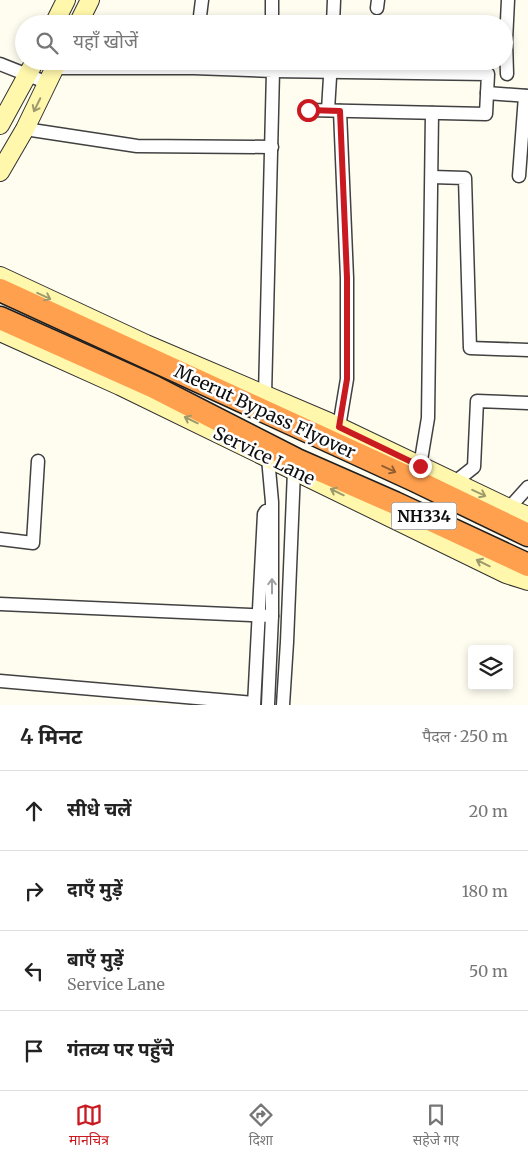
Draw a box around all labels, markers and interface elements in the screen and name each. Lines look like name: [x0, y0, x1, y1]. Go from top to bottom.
search box: [15, 15, 513, 70]
icon: search: [33, 29, 61, 57]
text: यहाँ खोजें: [73, 29, 138, 53]
one-way arrow: [32, 97, 41, 112]
route start: [297, 99, 320, 122]
one-way arrow: [36, 292, 51, 301]
street label: Meerut Bypass Flyover: [171, 359, 359, 464]
one-way arrow: [184, 415, 199, 424]
street label: Service Lane: [210, 421, 319, 490]
route end: [409, 455, 432, 478]
one-way arrow: [381, 464, 396, 474]
one-way arrow: [330, 487, 345, 496]
one-way arrow: [471, 489, 486, 499]
road number: NH334: [392, 502, 456, 530]
one-way arrow: [476, 557, 491, 567]
one-way arrow: [267, 579, 277, 595]
map controls: [468, 645, 513, 690]
button: layers: [468, 645, 513, 690]
text: 4 मिनट: [20, 723, 82, 750]
text: पैदल · 250 m: [422, 726, 508, 746]
icon: ahead: [20, 797, 48, 825]
text: सीधे चलें: [67, 797, 131, 821]
text: 20 m: [469, 801, 508, 821]
icon: right: [20, 877, 48, 905]
text: दाएँ मुड़ें: [67, 877, 123, 901]
text: 180 m: [462, 881, 508, 901]
text: बाएँ मुड़ें: [67, 947, 124, 971]
icon: left: [20, 957, 48, 985]
text: 50 m: [469, 961, 508, 981]
text: Service Lane: [67, 974, 165, 994]
icon: arrive: [20, 1037, 48, 1065]
text: गंतव्य पर पहुँचे: [67, 1037, 174, 1061]
tab: मानचित्र: [69, 1101, 109, 1151]
tab: दिशा: [247, 1101, 275, 1151]
tab: सहेजे गए: [413, 1101, 459, 1151]

